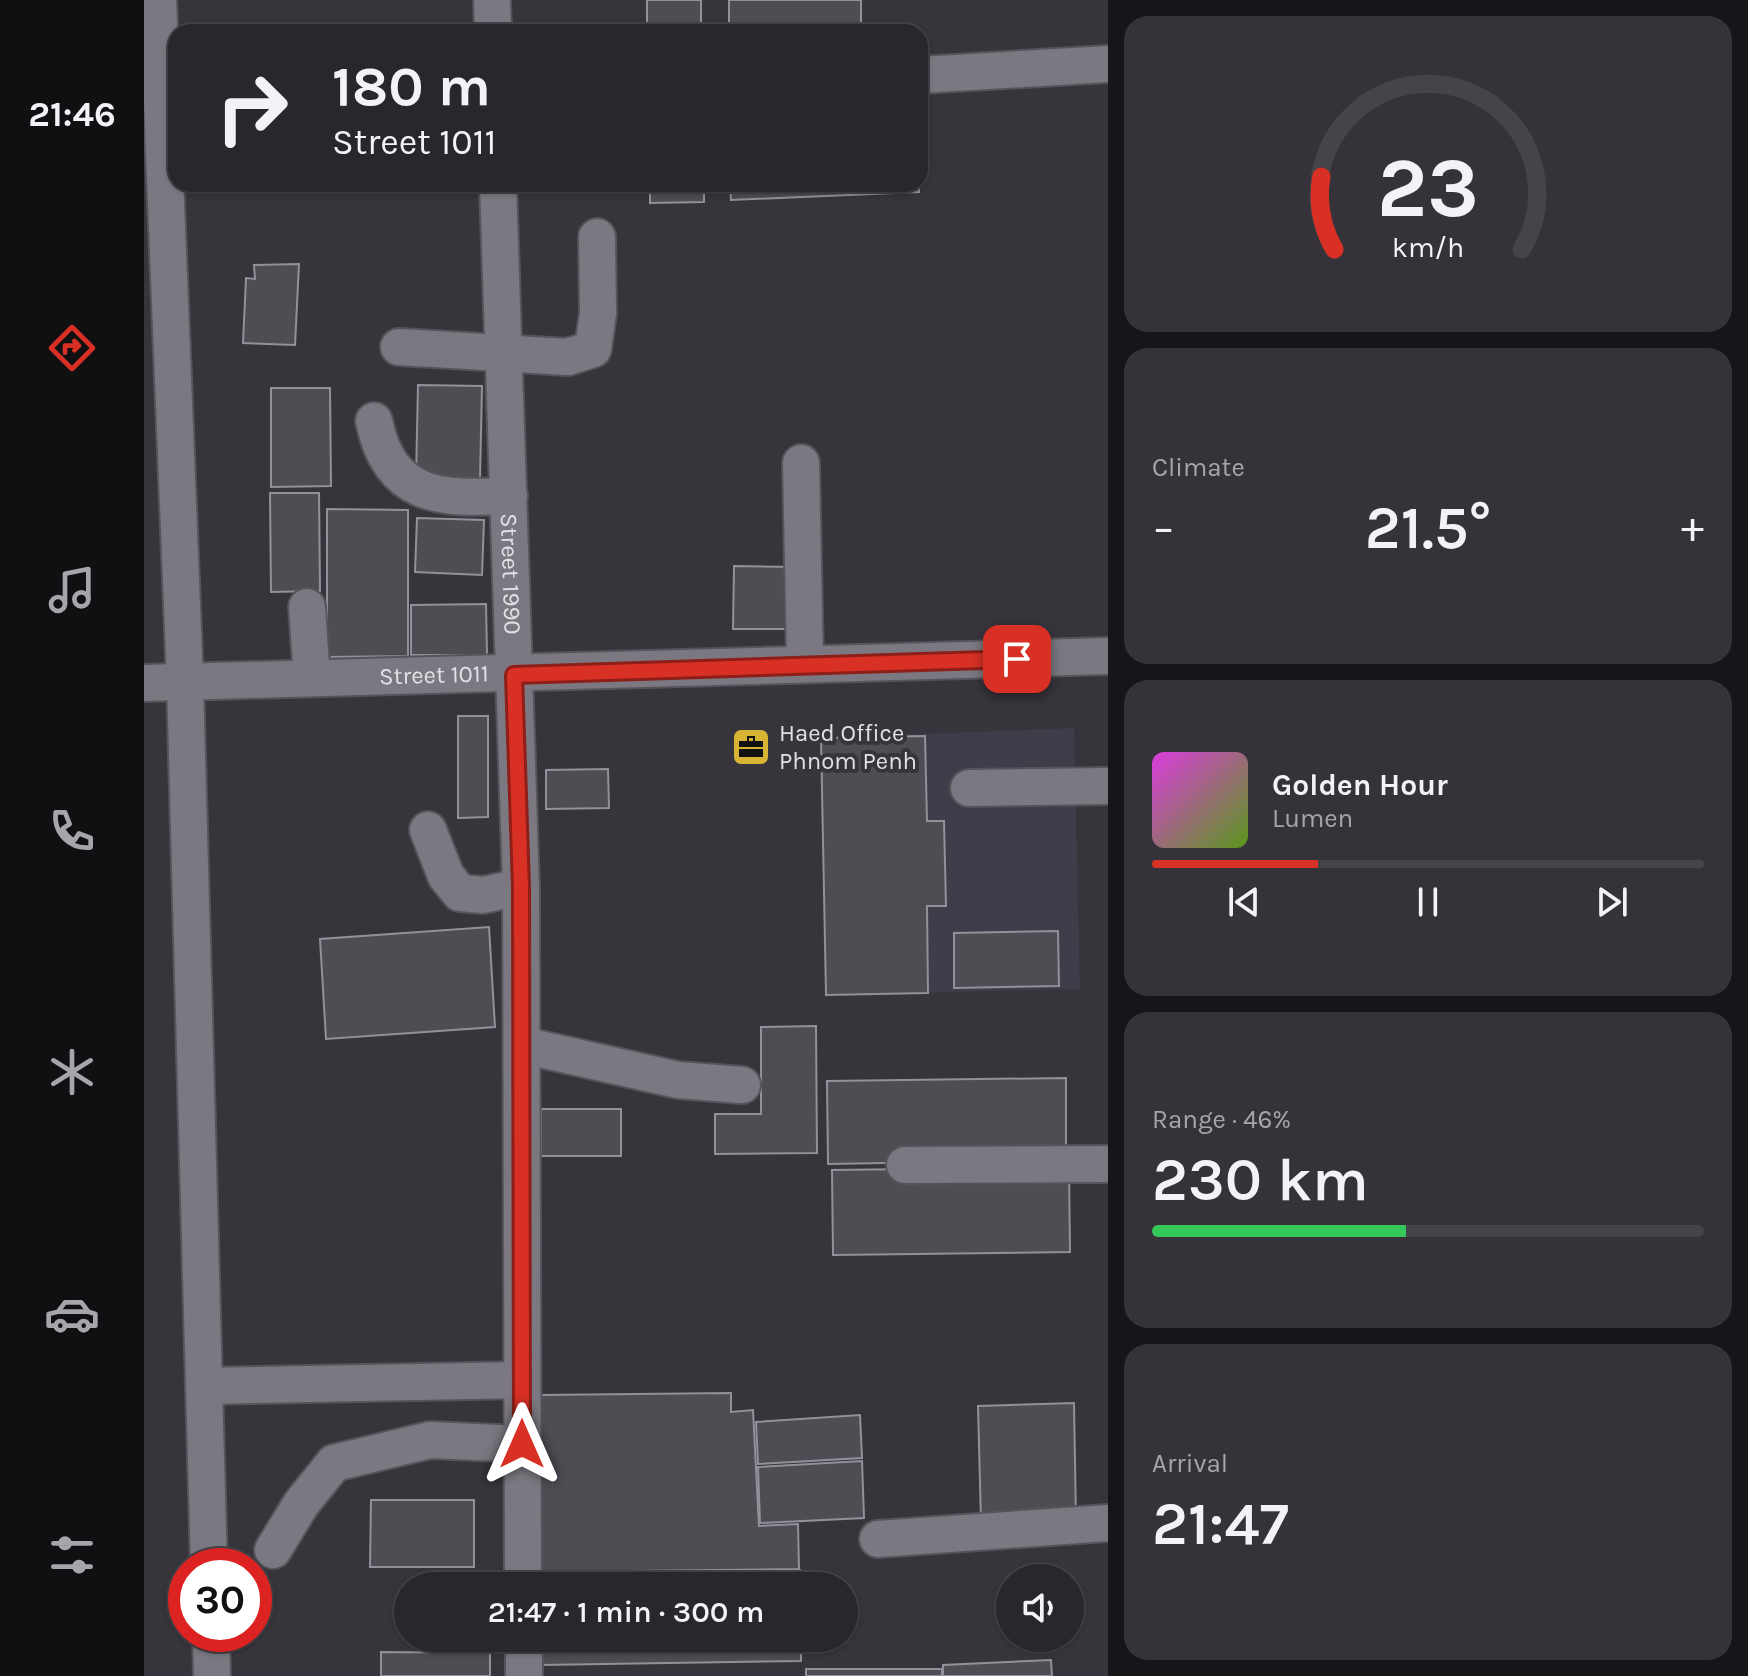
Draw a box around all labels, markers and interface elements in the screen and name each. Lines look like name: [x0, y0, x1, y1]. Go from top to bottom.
text: 180 m: [332, 54, 491, 119]
icon: right: [200, 56, 304, 160]
text: 21:46: [28, 93, 116, 135]
text: Street 1011: [332, 121, 496, 163]
text: 23: [1377, 140, 1479, 237]
text: km/h: [1392, 231, 1464, 264]
icon: directions: [44, 320, 100, 376]
text: Climate: [1152, 452, 1245, 483]
text: 21.5°: [1365, 493, 1491, 563]
text: −: [1152, 502, 1175, 553]
text: +: [1681, 502, 1704, 553]
street label: Street 1990: [495, 513, 527, 635]
icon: music: [44, 562, 100, 618]
pin: [983, 625, 1051, 693]
icon: arrive: [995, 637, 1039, 681]
street label: Street 1011: [379, 659, 489, 690]
place label: Haed Office Phnom Penh: [779, 719, 917, 775]
office icon: Haed Office Phnom Penh: [730, 726, 772, 768]
text: Golden Hour: [1272, 767, 1448, 803]
icon: phone: [44, 803, 100, 859]
text: Lumen: [1272, 803, 1353, 834]
icon: previous: [1222, 880, 1266, 924]
icon: pause: [1406, 880, 1450, 924]
icon: next: [1590, 880, 1634, 924]
icon: climate: [44, 1044, 100, 1100]
text: Range · 46%: [1152, 1104, 1291, 1135]
text: 230 km: [1152, 1145, 1369, 1215]
icon: car: [44, 1286, 100, 1342]
position arrow: [480, 1402, 564, 1486]
text: Arrival: [1152, 1448, 1228, 1479]
text: 21:47: [1152, 1489, 1289, 1559]
icon: filters: [44, 1527, 100, 1583]
speed limit sign: 30: [168, 1548, 272, 1652]
map controls: [996, 1564, 1084, 1652]
button: sound: [996, 1564, 1084, 1652]
text: 21:47 · 1 min · 300 m: [488, 1594, 764, 1630]

